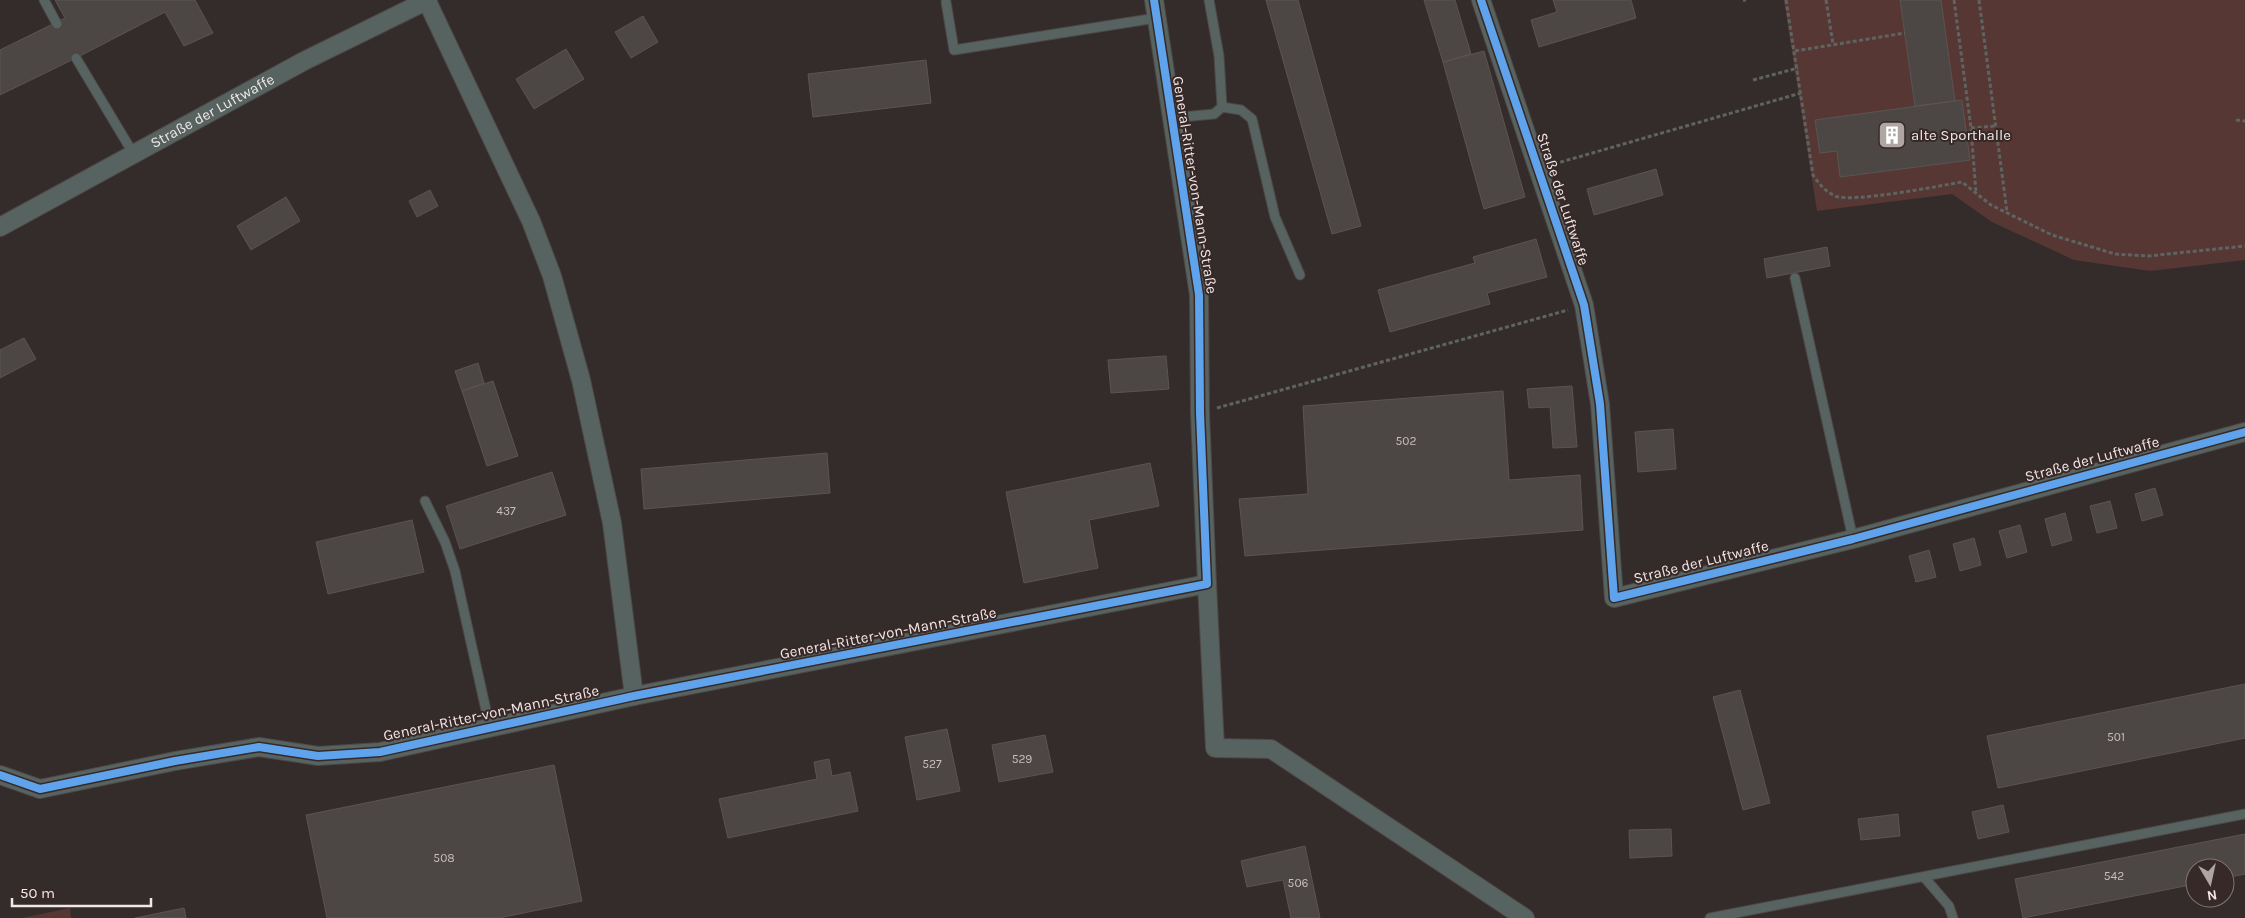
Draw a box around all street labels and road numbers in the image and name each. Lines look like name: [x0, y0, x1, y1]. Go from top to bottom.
street label: Straße der Luftwaffe: [147, 70, 277, 152]
street label: General-Ritter-von-Mann-Straße: [1169, 75, 1221, 295]
street label: Straße der Luftwaffe: [1533, 130, 1593, 268]
street label: Straße der Luftwaffe: [2023, 432, 2161, 486]
street label: Straße der Luftwaffe: [1632, 537, 1770, 587]
street label: General-Ritter-von-Mann-Straße: [778, 603, 998, 663]
street label: General-Ritter-von-Mann-Straße: [381, 681, 601, 745]

